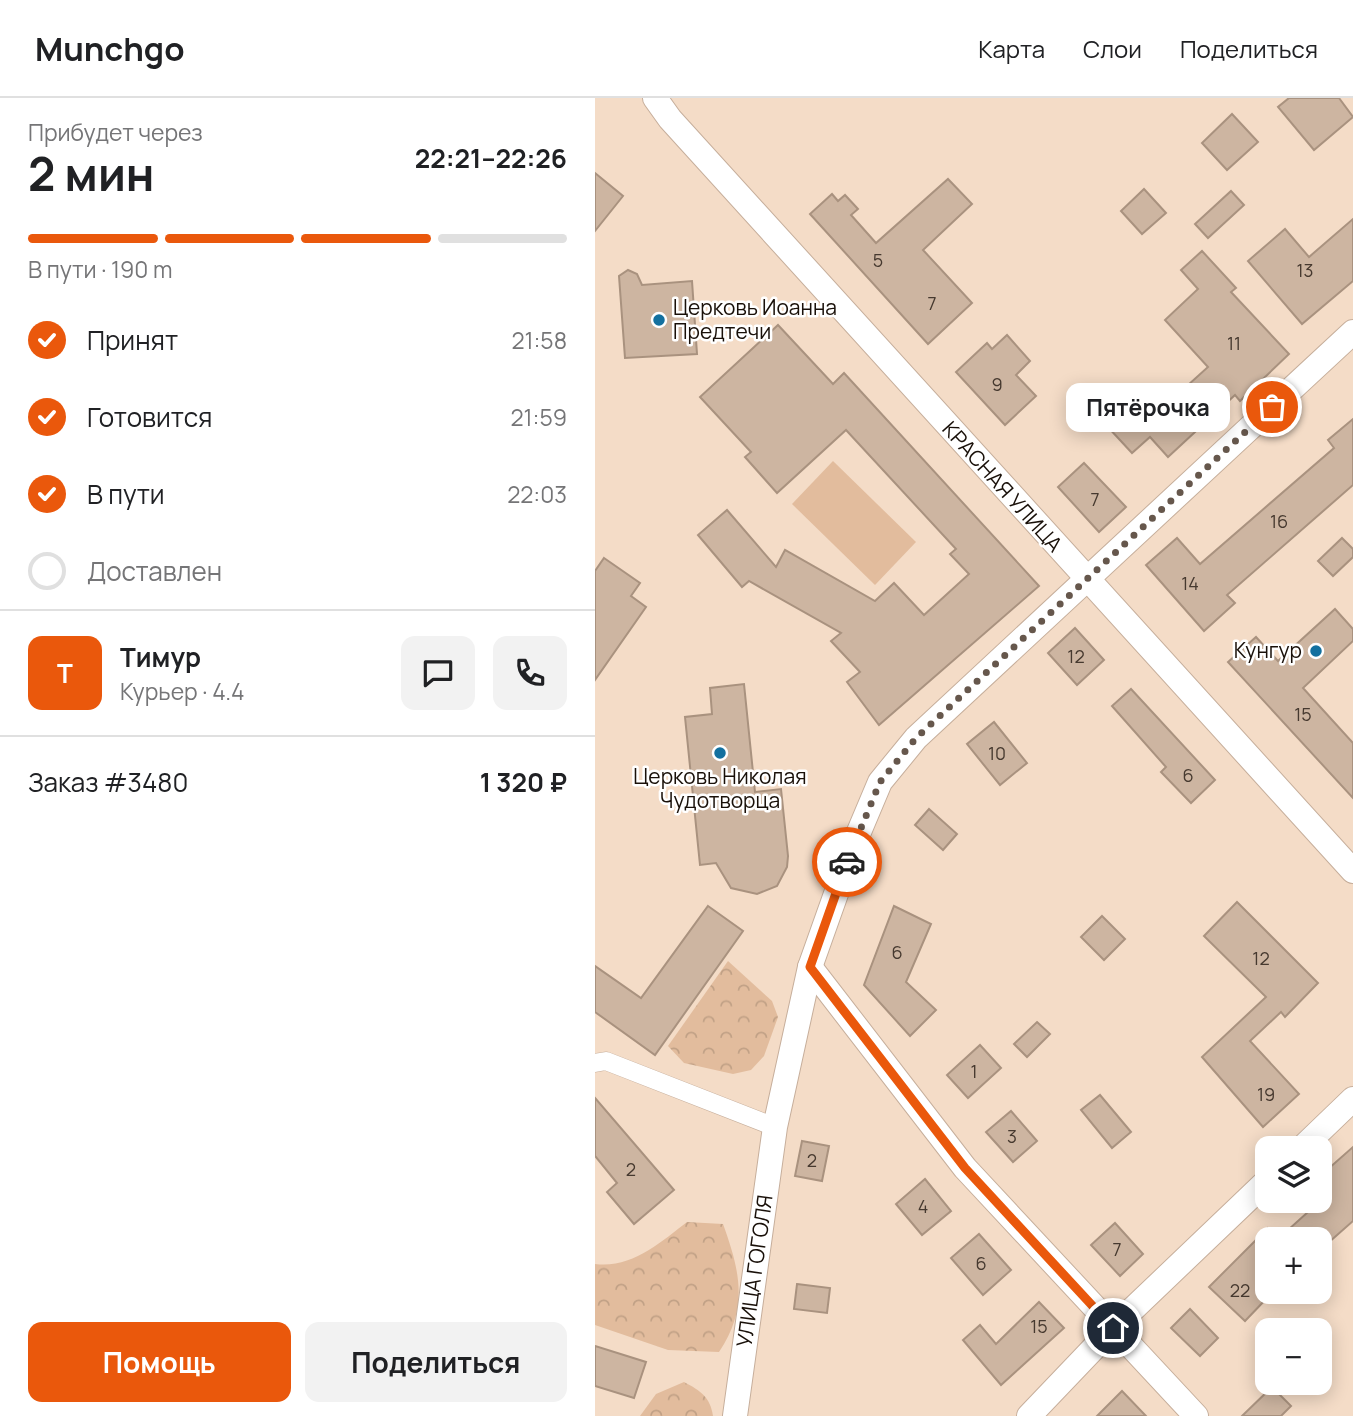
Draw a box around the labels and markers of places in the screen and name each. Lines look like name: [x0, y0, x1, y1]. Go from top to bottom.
place label: Церковь Иоанна Предтечи: [673, 293, 837, 345]
marker: Церковь Иоанна Предтечи: [651, 312, 667, 328]
pin: [1242, 377, 1302, 437]
callout: Пятёрочка: [1065, 382, 1230, 432]
place label: Кунгур: [1234, 636, 1302, 664]
marker: Кунгур: [1308, 643, 1324, 659]
marker: Церковь Николая Чудотворца: [712, 745, 728, 761]
place label: Церковь Николая Чудотворца: [633, 762, 807, 814]
pin: [1083, 1298, 1143, 1358]

